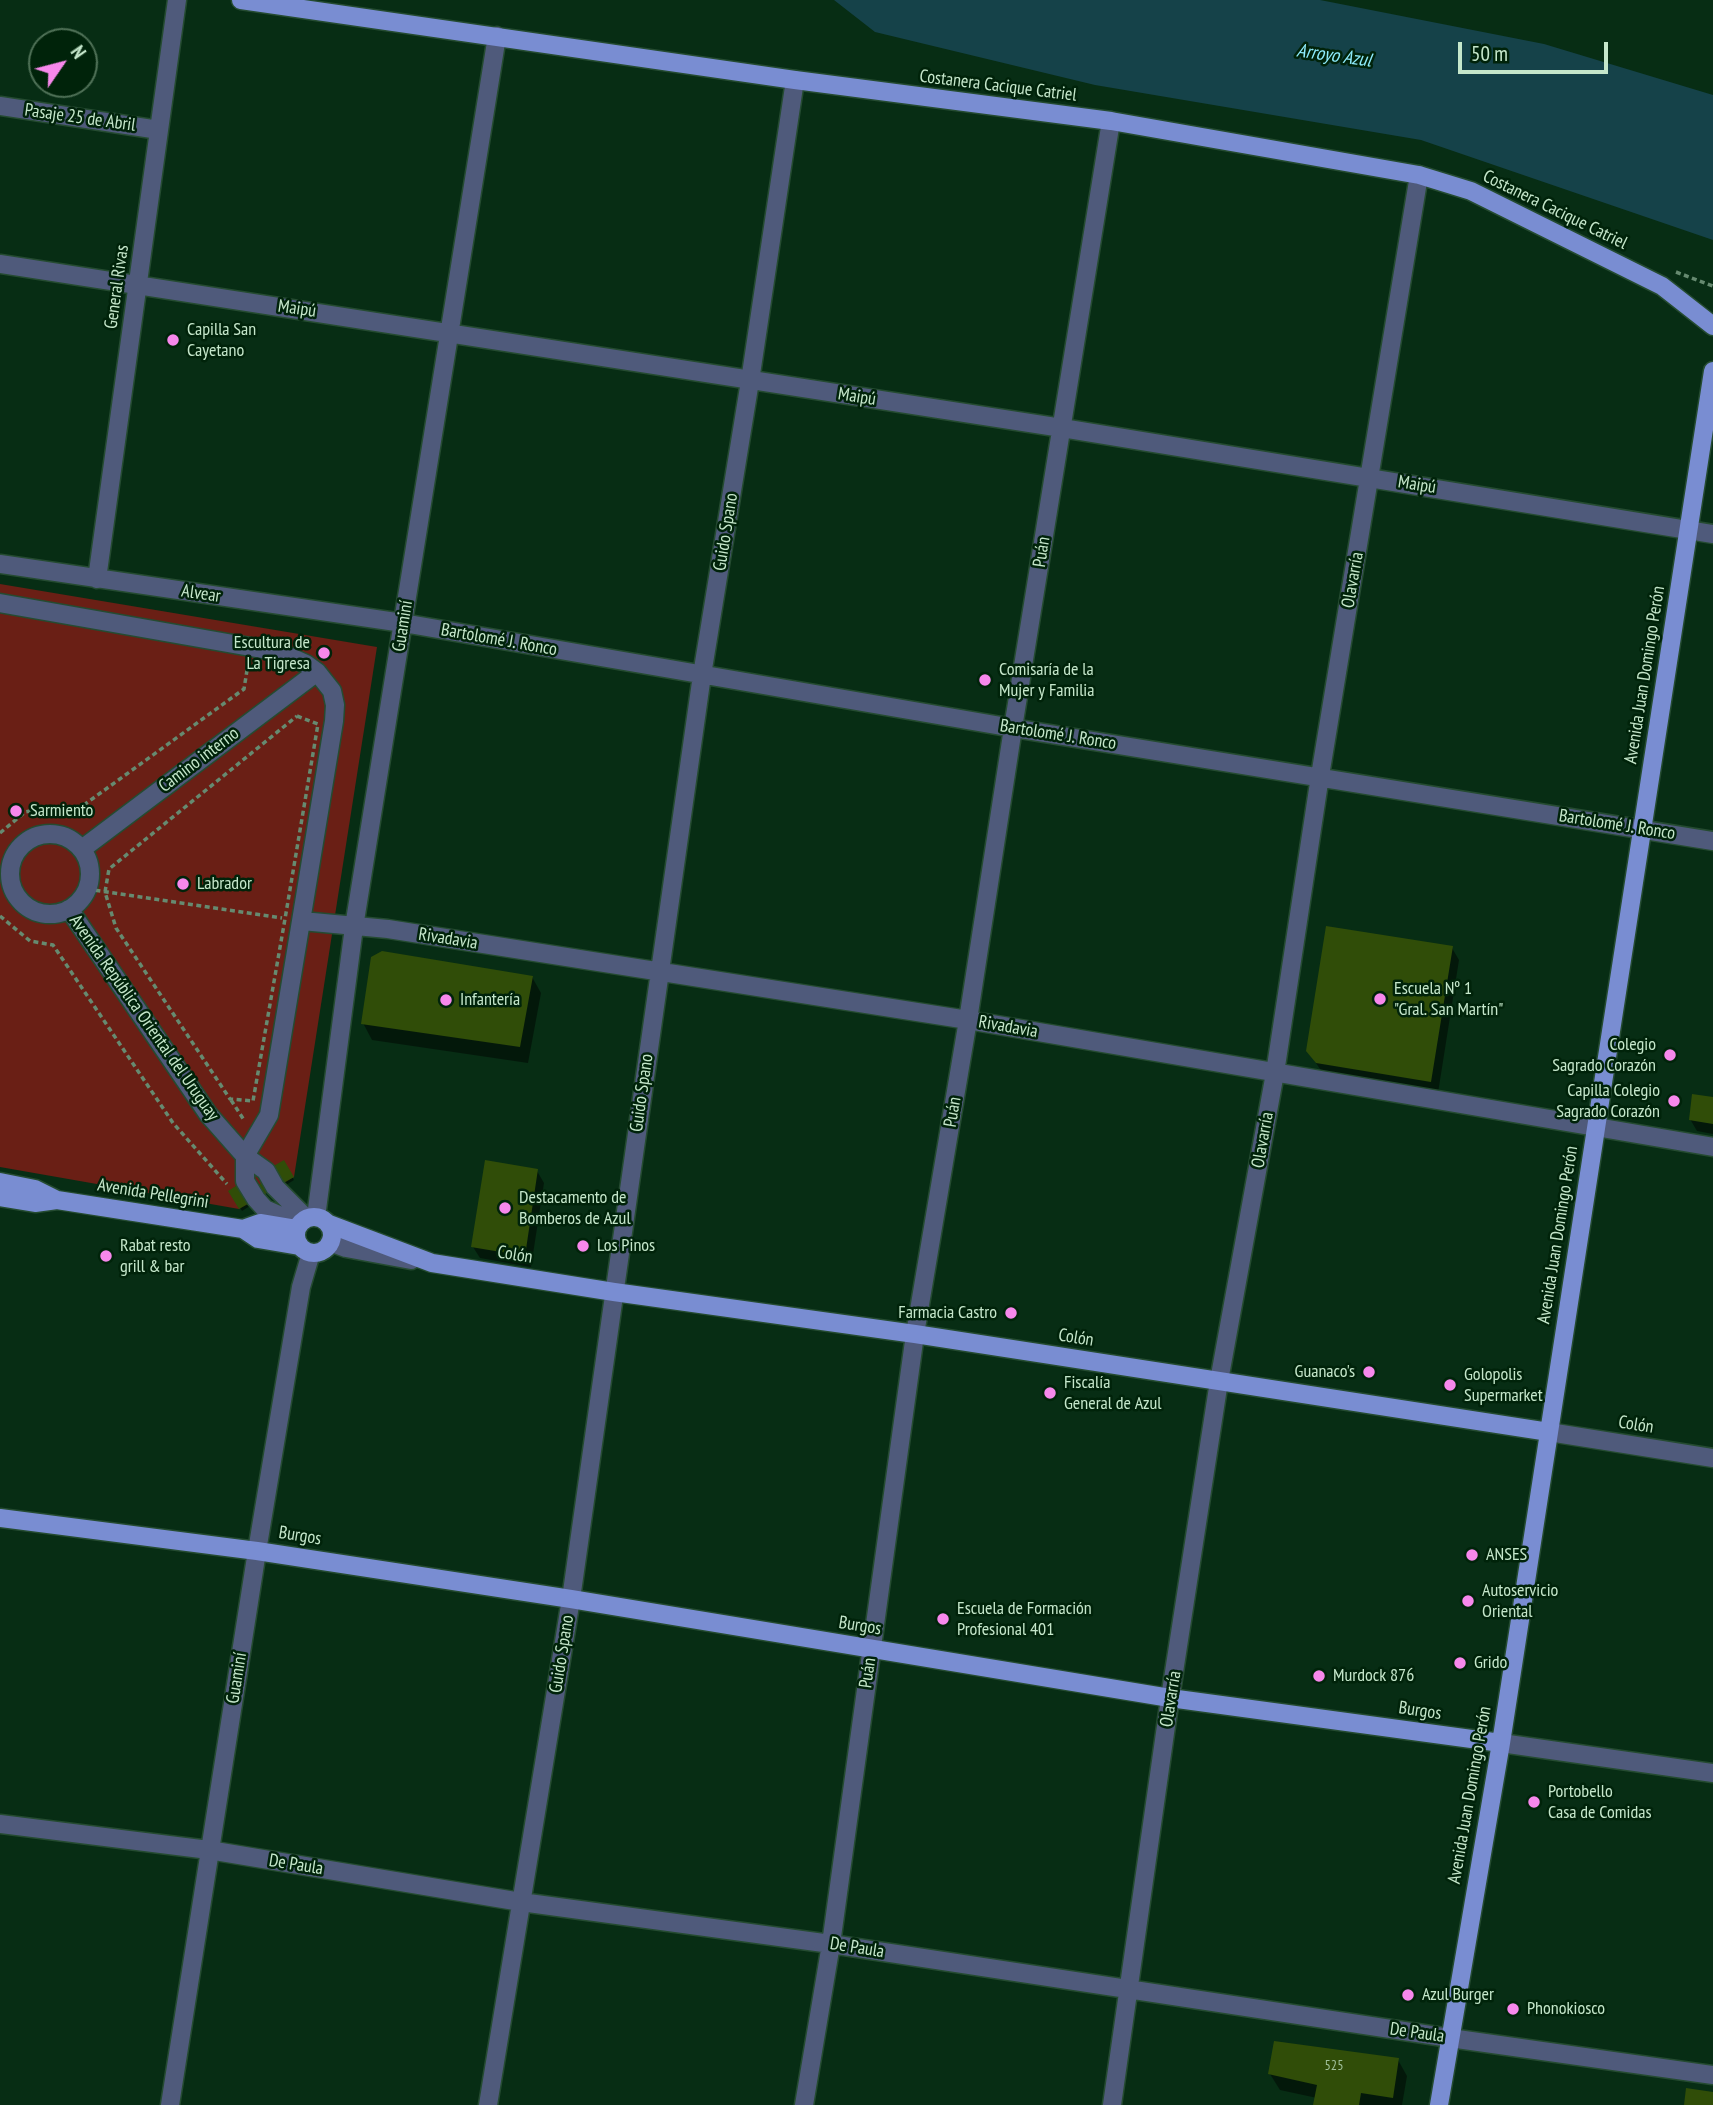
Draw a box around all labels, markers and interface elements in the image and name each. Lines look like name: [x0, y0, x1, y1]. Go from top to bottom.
north arrow: [28, 28, 98, 98]
scale bar: [1461, 28, 1612, 72]
water label: Arroyo Azul: [1295, 39, 1373, 73]
text: 50 m: [1471, 40, 1508, 67]
text: N: [66, 41, 91, 63]
street label: Costanera Cacique Catriel: [918, 66, 1078, 106]
street label: Pasaje 25 de Abril: [23, 100, 137, 136]
street label: Costanera Cacique Catriel: [1479, 166, 1631, 254]
street label: General Rivas: [100, 244, 134, 330]
street label: Maipú: [277, 296, 317, 322]
place label: Capilla San Cayetano: [187, 319, 256, 362]
marker: Capilla San Cayetano: [165, 332, 181, 348]
street label: Maipú: [836, 383, 878, 411]
street label: Maipú: [1396, 471, 1438, 499]
street label: Guido Spano: [709, 492, 743, 572]
street label: Puán: [1029, 535, 1055, 569]
street label: Olavarría: [1337, 550, 1369, 610]
street label: Alvear: [180, 581, 222, 607]
street label: Avenida Juan Domingo Perón: [1620, 585, 1670, 765]
street label: Guaminí: [388, 599, 418, 653]
street label: Bartolomé J. Ronco: [439, 619, 559, 661]
place label: Escultura de La Tigresa: [234, 632, 310, 674]
marker: Escultura de La Tigresa: [316, 645, 332, 661]
place label: Comisaría de la Mujer y Familia: [999, 659, 1094, 702]
marker: Comisaría de la Mujer y Familia: [977, 672, 993, 688]
street label: Bartolomé J. Ronco: [998, 715, 1118, 755]
street label: Camino interno: [155, 723, 243, 797]
place label: Sarmiento: [30, 800, 93, 822]
marker: Sarmiento: [8, 803, 24, 819]
street label: Bartolomé J. Ronco: [1557, 805, 1677, 845]
place label: Labrador: [197, 873, 252, 895]
marker: Labrador: [175, 876, 191, 892]
street label: Avenida República Oriental del Uruguay: [64, 911, 224, 1125]
street label: Rivadavia: [417, 924, 479, 954]
place label: Escuela Nº 1 "Gral. San Martín": [1394, 978, 1503, 1020]
place label: Infantería: [460, 989, 520, 1011]
marker: Escuela Nº 1 "Gral. San Martín": [1372, 991, 1388, 1007]
marker: Infantería: [438, 992, 454, 1008]
street label: Rivadavia: [977, 1011, 1039, 1043]
place label: Colegio Sagrado Corazón: [1552, 1034, 1656, 1076]
marker: Colegio Sagrado Corazón: [1662, 1047, 1678, 1063]
street label: Guido Spano: [626, 1053, 658, 1133]
place label: Capilla Colegio Sagrado Corazón: [1556, 1080, 1660, 1122]
marker: Capilla Colegio Sagrado Corazón: [1666, 1093, 1682, 1109]
street label: Puán: [940, 1095, 966, 1129]
street label: Olavarría: [1247, 1110, 1279, 1170]
street label: Avenida Juan Domingo Perón: [1533, 1145, 1583, 1325]
street label: Avenida Pellegrini: [96, 1175, 210, 1213]
place label: Destacamento de Bomberos de Azul: [519, 1187, 631, 1230]
marker: Destacamento de Bomberos de Azul: [497, 1200, 513, 1216]
place label: Rabat resto grill & bar: [120, 1235, 191, 1278]
place label: Los Pinos: [597, 1235, 655, 1257]
marker: Los Pinos: [575, 1238, 591, 1254]
street label: Colón: [496, 1242, 534, 1268]
marker: Rabat resto grill & bar: [98, 1248, 114, 1264]
place label: Farmacia Castro: [898, 1302, 997, 1324]
marker: Farmacia Castro: [1003, 1305, 1019, 1321]
street label: Colón: [1057, 1325, 1095, 1351]
place label: Guanaco's: [1295, 1361, 1355, 1383]
marker: Guanaco's: [1361, 1364, 1377, 1380]
place label: Golopolis Supermarket: [1464, 1364, 1543, 1406]
place label: Fiscalía General de Azul: [1064, 1372, 1162, 1414]
marker: Golopolis Supermarket: [1442, 1377, 1458, 1393]
marker: Fiscalía General de Azul: [1042, 1385, 1058, 1401]
street label: Colón: [1617, 1412, 1655, 1438]
street label: Burgos: [277, 1522, 323, 1550]
place label: ANSES: [1486, 1544, 1527, 1566]
marker: ANSES: [1464, 1547, 1480, 1563]
place label: Autoservicio Oriental: [1482, 1580, 1558, 1622]
marker: Autoservicio Oriental: [1460, 1593, 1476, 1609]
place label: Escuela de Formación Profesional 401: [957, 1598, 1092, 1640]
marker: Escuela de Formación Profesional 401: [935, 1611, 951, 1627]
street label: Burgos: [837, 1612, 883, 1640]
street label: Guido Spano: [545, 1614, 579, 1694]
street label: Guaminí: [222, 1651, 252, 1705]
place label: Grido: [1474, 1652, 1507, 1674]
marker: Grido: [1452, 1655, 1468, 1671]
street label: Puán: [855, 1656, 881, 1690]
place label: Murdock 876: [1333, 1665, 1414, 1687]
marker: Murdock 876: [1311, 1668, 1327, 1684]
street label: Olavarría: [1156, 1669, 1186, 1729]
street label: Burgos: [1397, 1697, 1443, 1725]
street label: Avenida Juan Domingo Perón: [1444, 1705, 1496, 1885]
place label: Portobello Casa de Comidas: [1548, 1781, 1652, 1824]
marker: Portobello Casa de Comidas: [1526, 1794, 1542, 1810]
street label: De Paula: [267, 1850, 325, 1880]
street label: De Paula: [828, 1933, 886, 1963]
place label: Azul Burger: [1422, 1984, 1494, 2006]
marker: Azul Burger: [1400, 1987, 1416, 2003]
place label: Phonokiosco: [1527, 1998, 1605, 2020]
marker: Phonokiosco: [1505, 2001, 1521, 2017]
street label: De Paula: [1388, 2018, 1446, 2048]
house number: 525: [1325, 2058, 1343, 2074]

